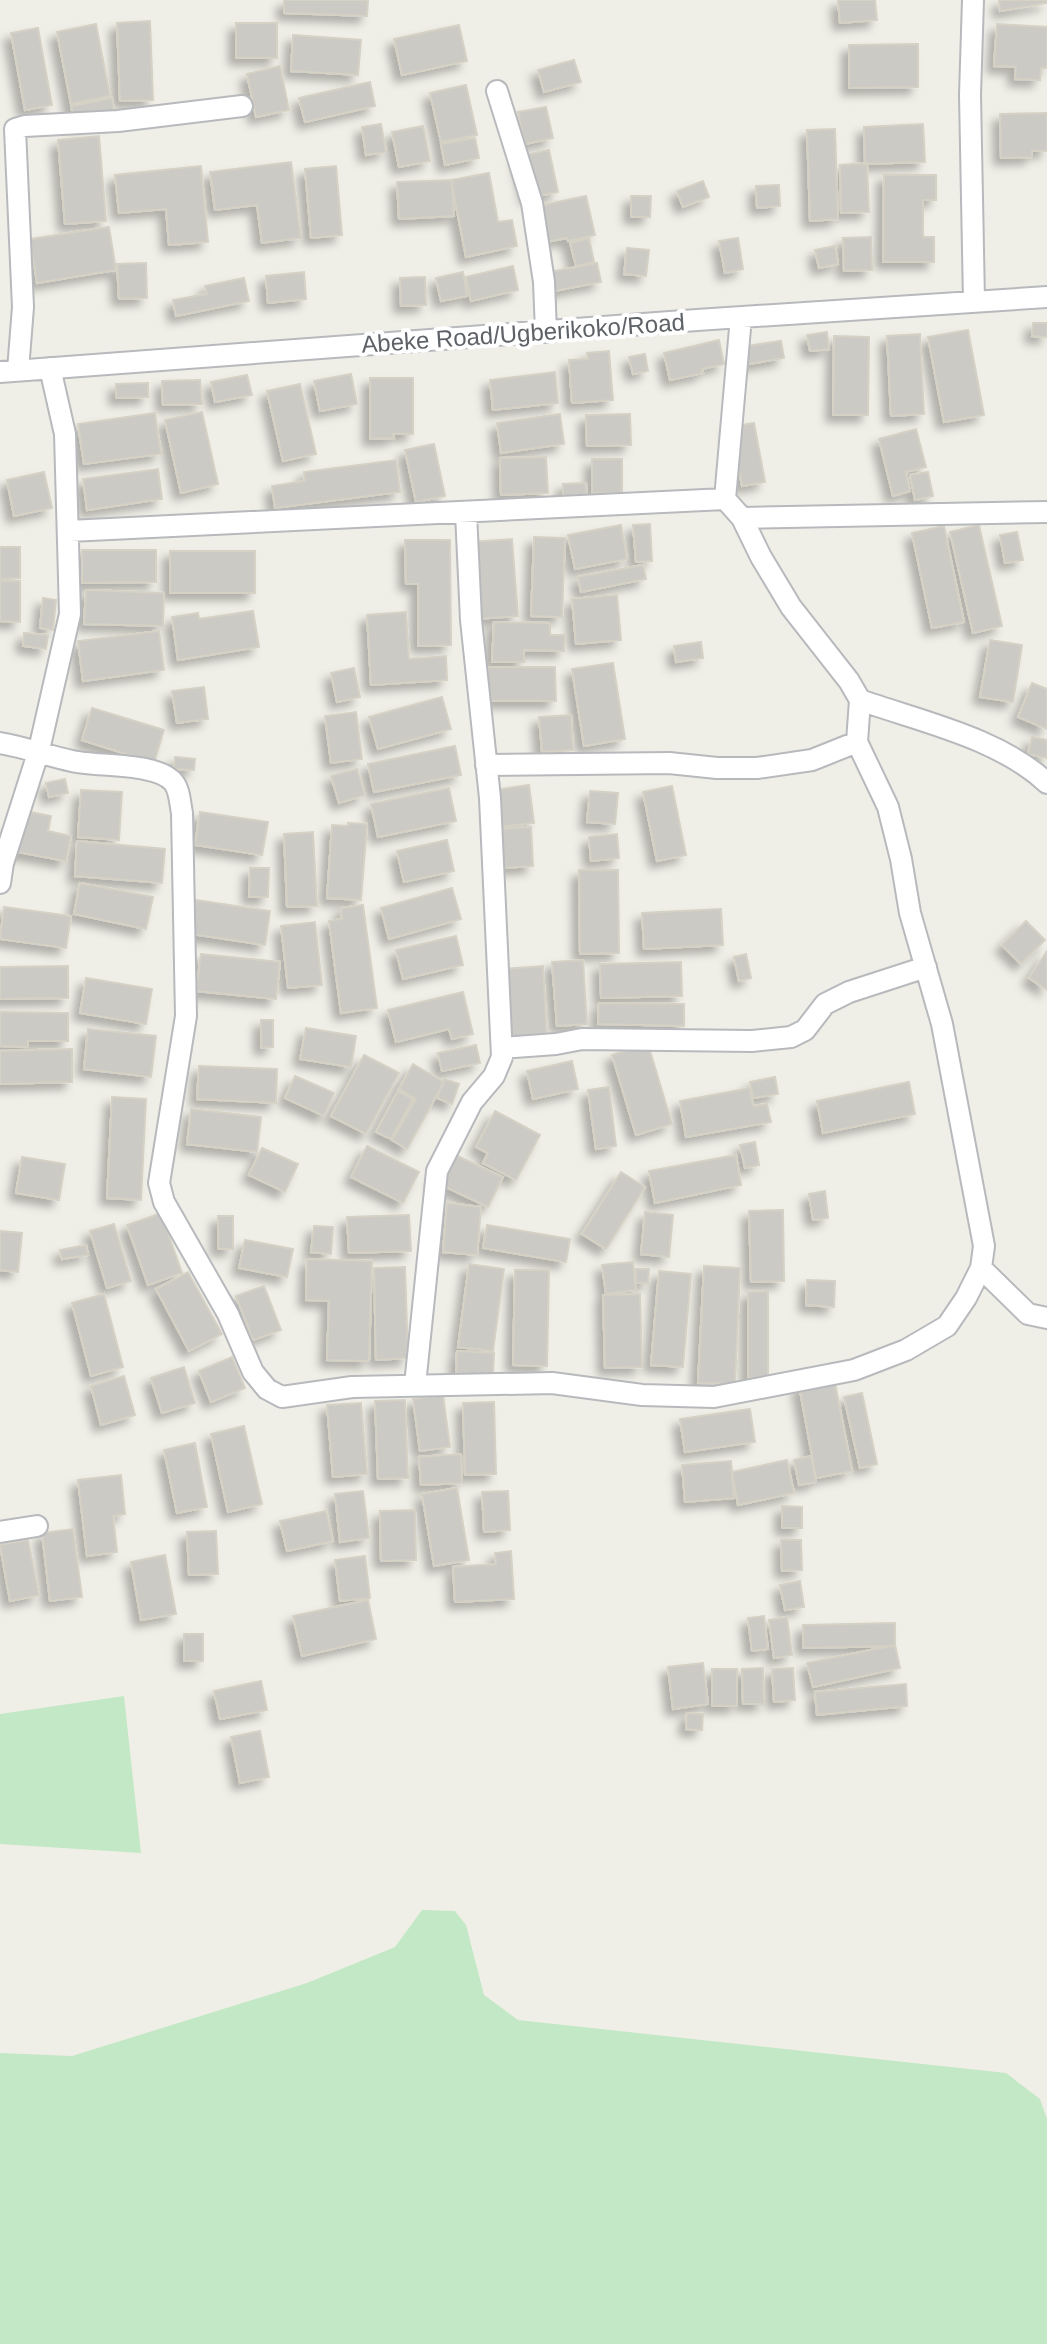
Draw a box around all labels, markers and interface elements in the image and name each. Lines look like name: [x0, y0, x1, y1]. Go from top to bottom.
street label: Abeke Road/Ugberikoko/Road: [360, 308, 686, 358]

